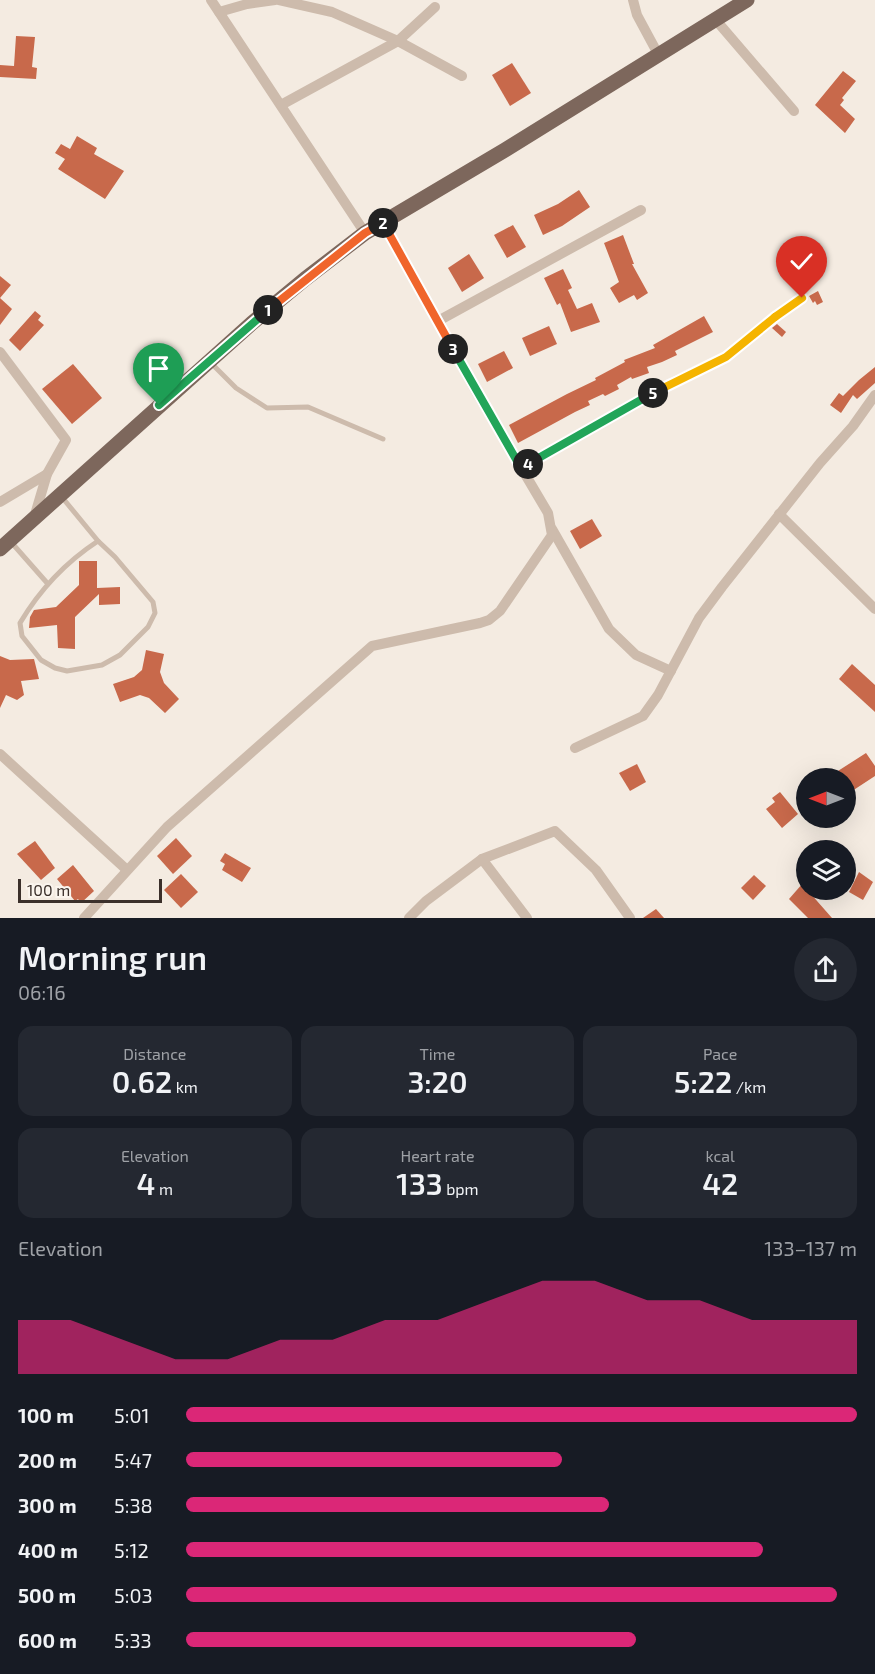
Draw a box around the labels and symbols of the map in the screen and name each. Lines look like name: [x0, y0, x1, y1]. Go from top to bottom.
pin: 2: [368, 208, 398, 238]
pin: [776, 236, 827, 298]
pin: 1: [253, 295, 283, 325]
pin: 3: [438, 334, 468, 364]
pin: [133, 343, 184, 405]
pin: 5: [638, 378, 668, 408]
pin: 4: [513, 449, 543, 479]
north arrow: [796, 768, 856, 828]
scale bar: [18, 876, 162, 904]

